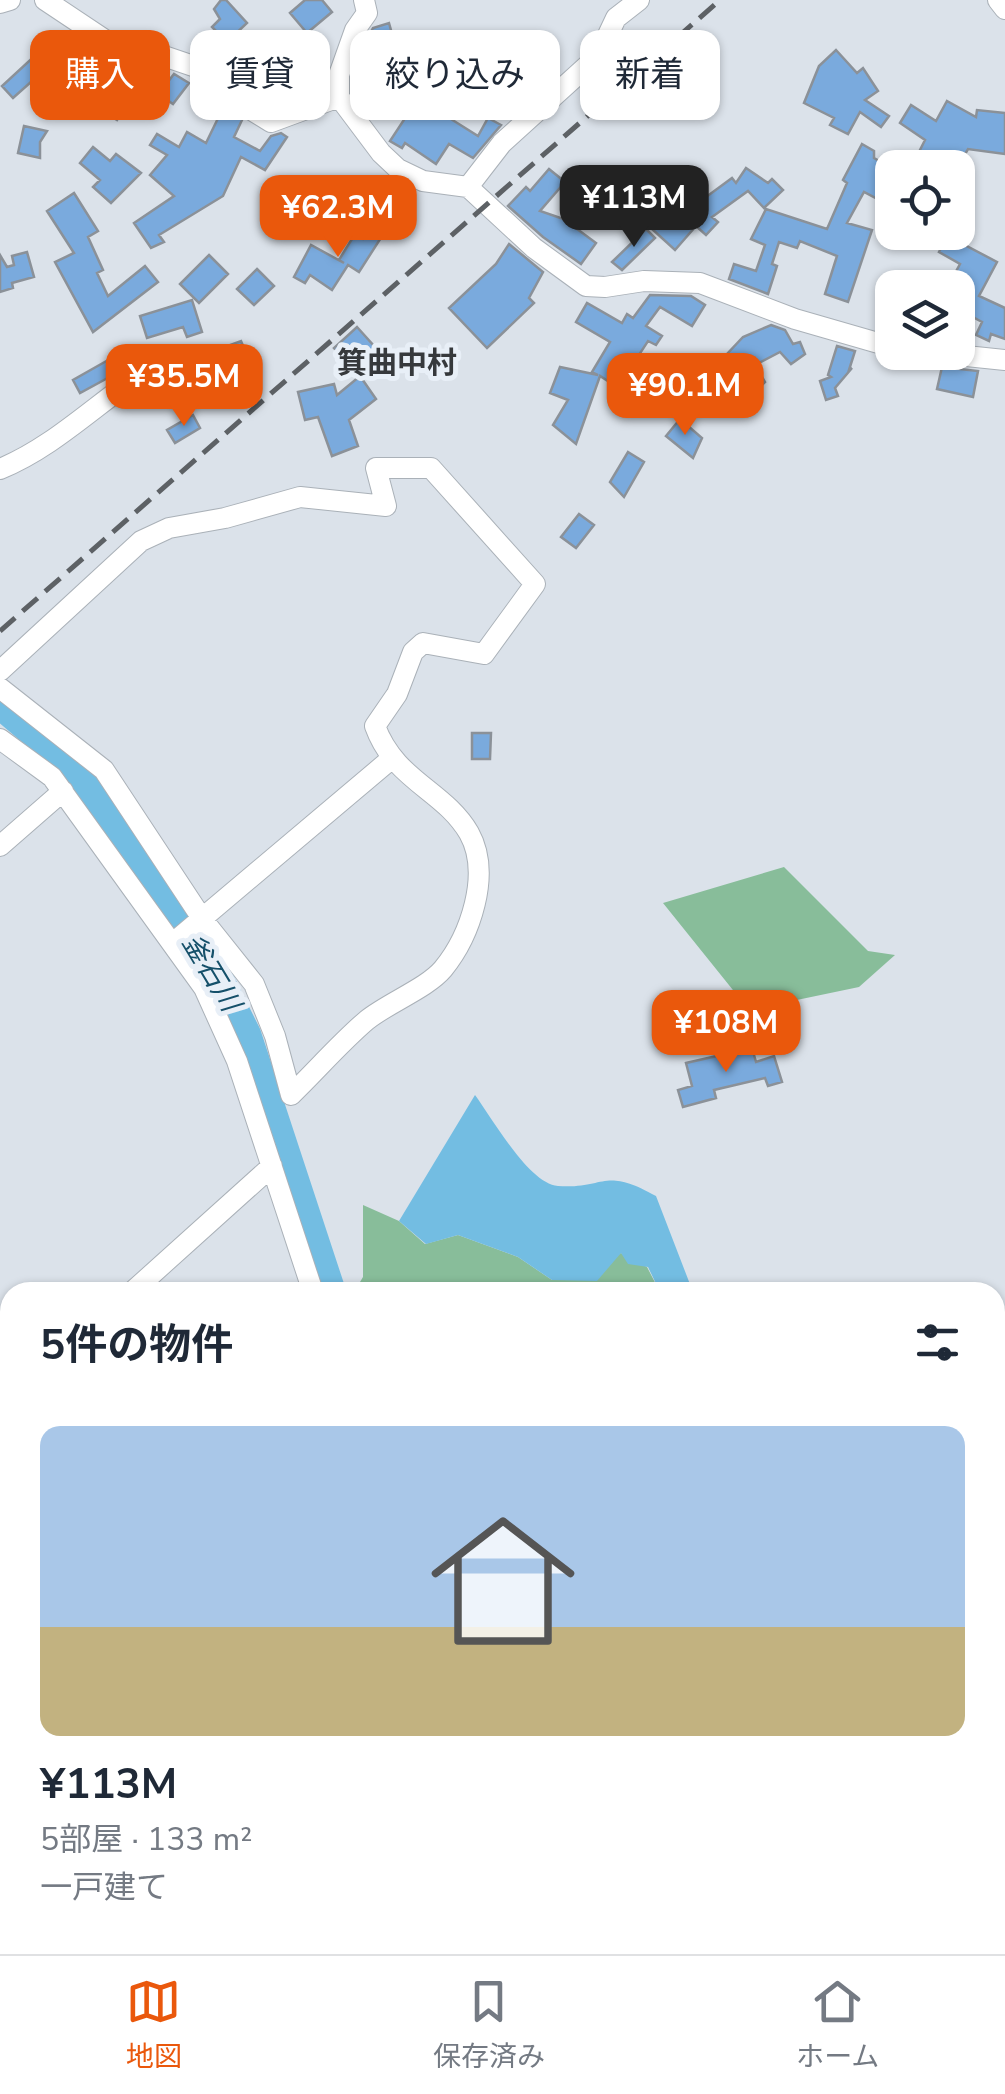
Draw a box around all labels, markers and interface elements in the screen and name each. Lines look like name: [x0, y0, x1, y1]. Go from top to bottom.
chip: 購入: [30, 30, 170, 120]
chip: 賃貸: [190, 30, 330, 120]
chip: 絞り込み: [350, 30, 560, 120]
chip: 新着: [580, 30, 720, 120]
map controls: [875, 150, 975, 370]
button: locate: [875, 150, 975, 250]
pin: ¥113M: [564, 165, 704, 250]
pin: ¥62.3M: [257, 175, 419, 260]
text: ¥113M: [582, 176, 686, 219]
text: ¥62.3M: [282, 186, 394, 229]
button: layers: [875, 270, 975, 370]
district label: 箕曲中村: [337, 343, 457, 384]
pin: ¥35.5M: [103, 344, 265, 429]
pin: ¥90.1M: [604, 353, 766, 438]
text: ¥35.5M: [128, 355, 240, 398]
text: ¥90.1M: [629, 364, 741, 407]
water label: 釜石川: [173, 927, 251, 1021]
pin: ¥108M: [656, 990, 796, 1075]
text: ¥108M: [674, 1001, 778, 1044]
icon: filters: [910, 1315, 965, 1370]
text: 5件の物件: [40, 1317, 233, 1374]
icon: home: [413, 1491, 593, 1671]
text: ¥113M: [40, 1756, 177, 1813]
text: 5部屋 · 133 m²: [40, 1818, 252, 1861]
text: 一戸建て: [40, 1866, 168, 1909]
tab: 地図: [126, 1974, 182, 2076]
tab: 保存済み: [433, 1974, 545, 2076]
tab: ホーム: [796, 1974, 879, 2076]

